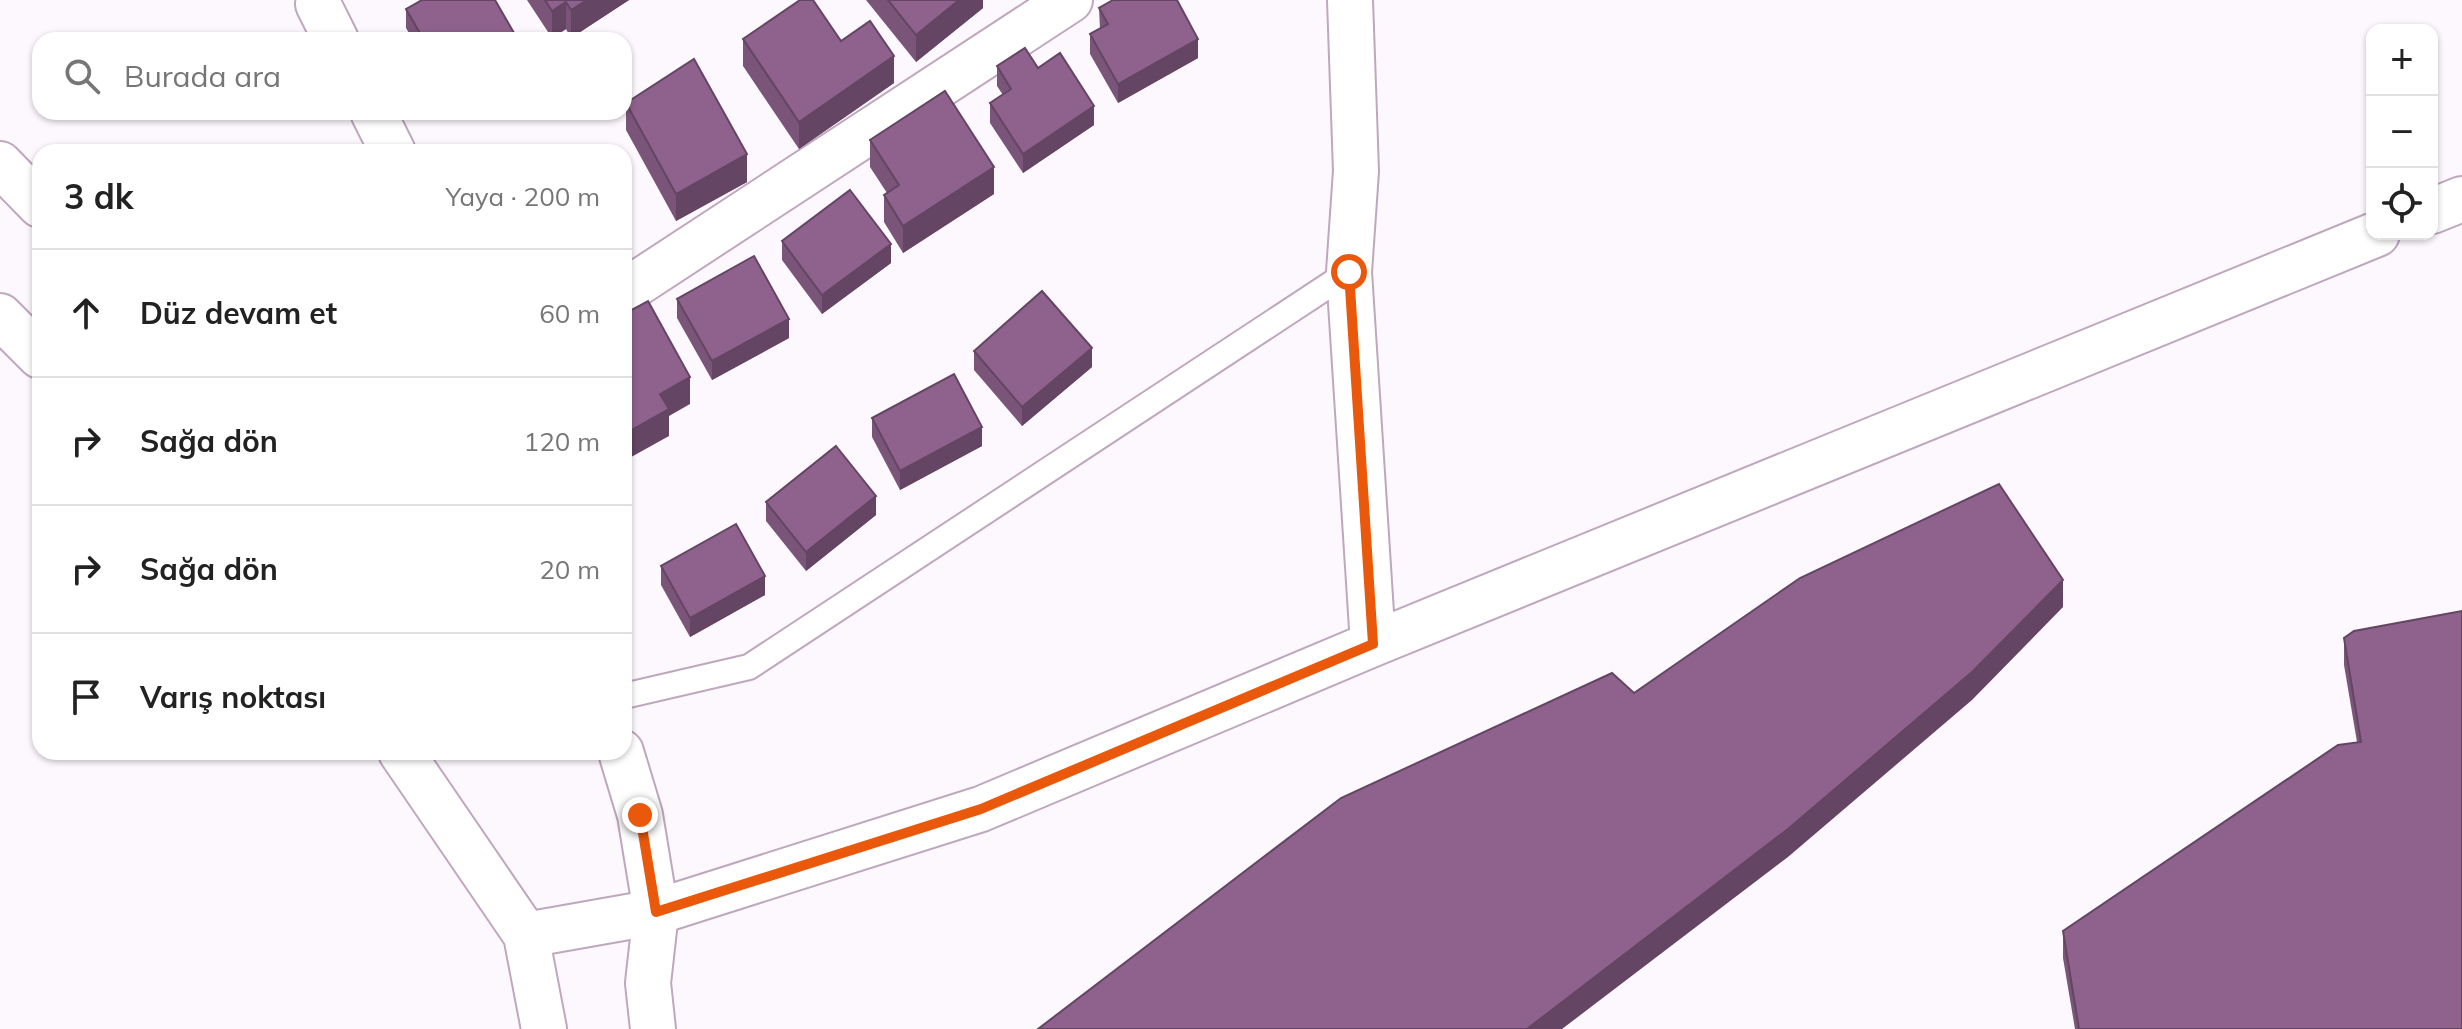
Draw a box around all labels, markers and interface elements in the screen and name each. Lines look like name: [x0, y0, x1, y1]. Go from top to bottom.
map controls: [2366, 24, 2438, 240]
button: +: [2366, 24, 2438, 96]
search box: [32, 32, 632, 120]
icon: search: [60, 54, 104, 98]
text: Burada ara: [124, 57, 281, 95]
button: −: [2366, 96, 2438, 168]
button: locate: [2366, 168, 2438, 240]
text: 3 dk: [64, 175, 134, 218]
text: Yaya · 200 m: [446, 180, 600, 213]
route start: [1331, 254, 1367, 290]
icon: ahead: [64, 291, 108, 335]
text: Düz devam et: [140, 294, 337, 332]
text: 60 m: [539, 297, 600, 330]
icon: right: [64, 419, 108, 463]
text: Sağa dön: [140, 422, 278, 460]
text: 120 m: [524, 425, 600, 458]
icon: right: [64, 547, 108, 591]
text: Sağa dön: [140, 550, 278, 588]
text: 20 m: [539, 553, 600, 586]
icon: arrive: [64, 675, 108, 719]
text: Varış noktası: [140, 678, 326, 716]
route end: [622, 797, 658, 833]

